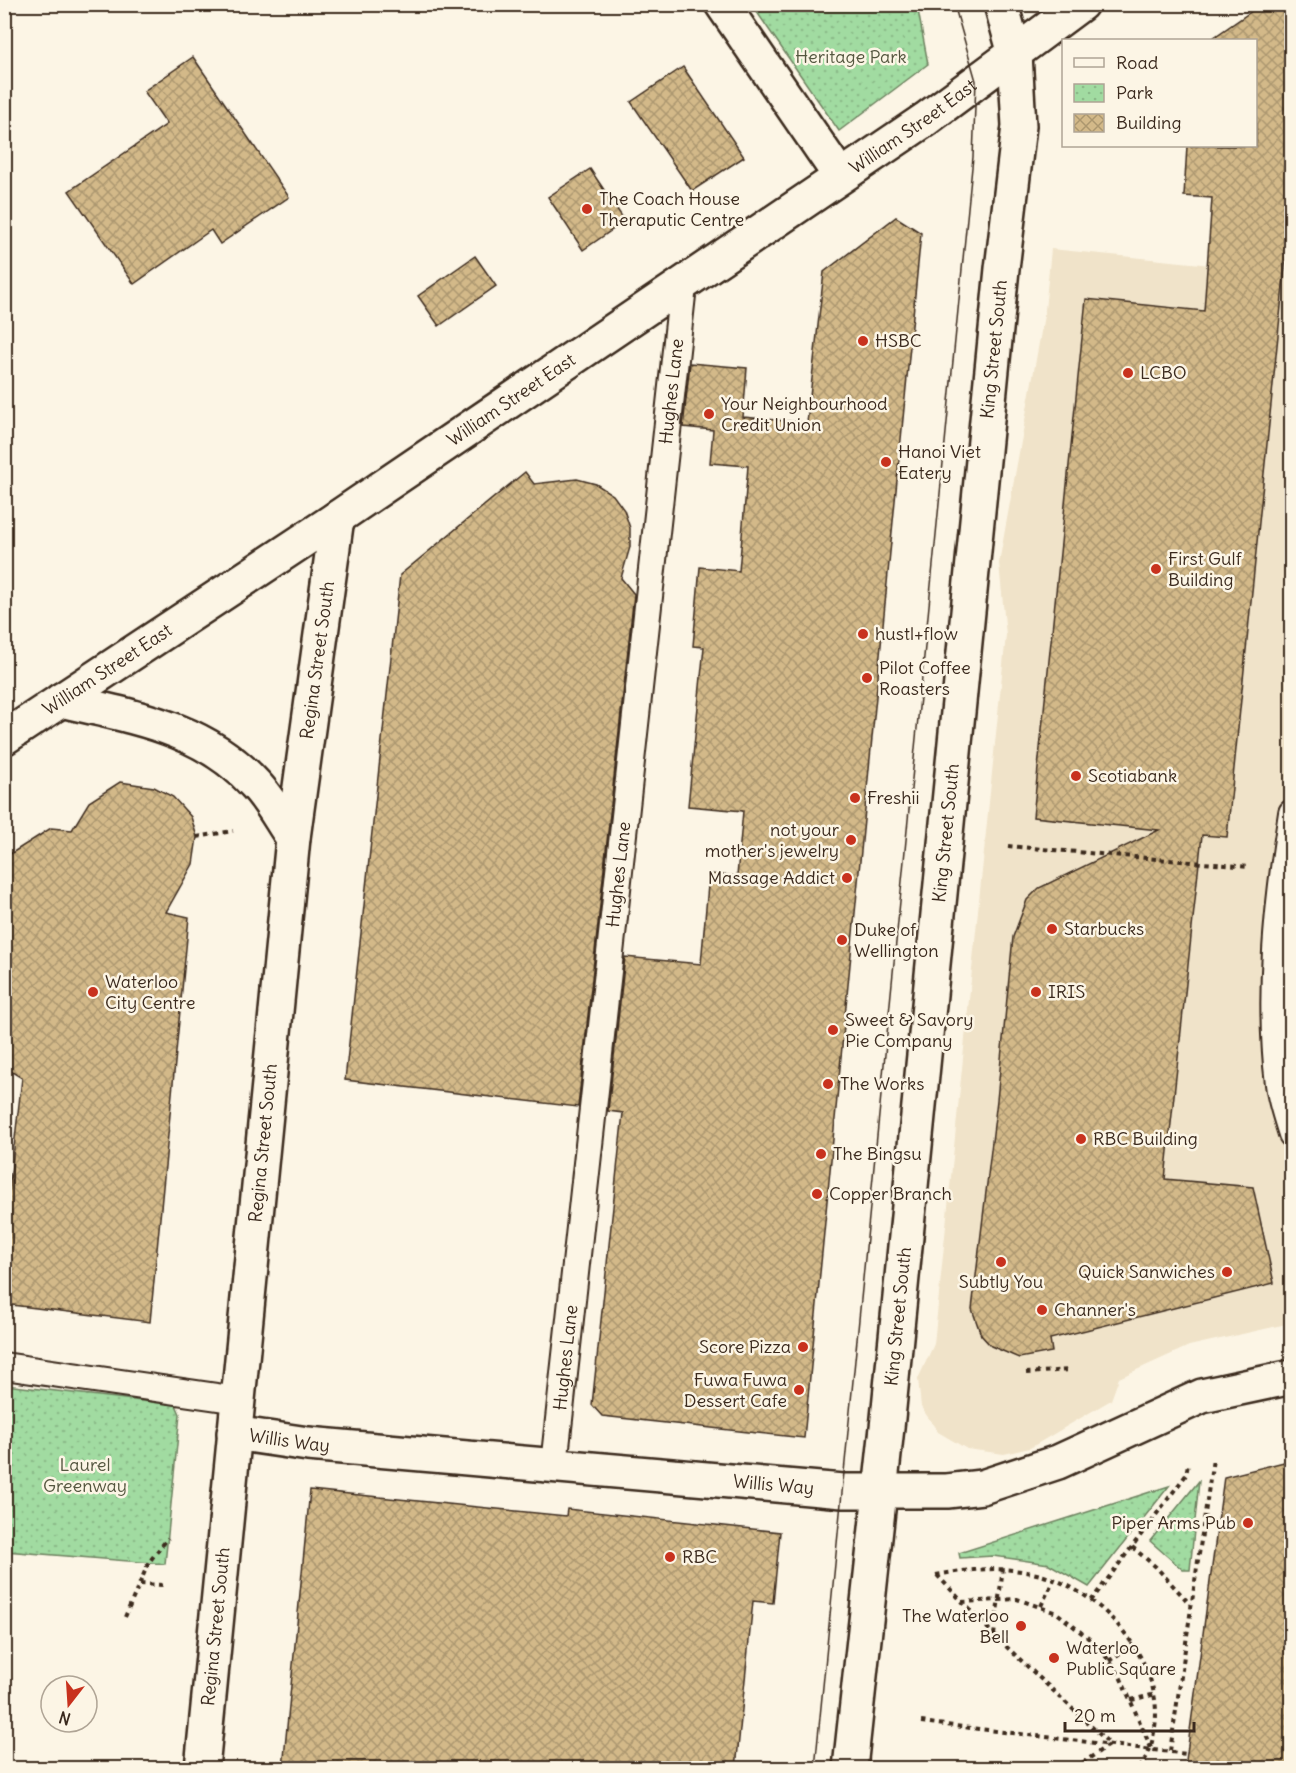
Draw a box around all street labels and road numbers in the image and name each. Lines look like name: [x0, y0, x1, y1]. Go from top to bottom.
street label: William Street East: [845, 73, 981, 179]
street label: King Street South: [975, 279, 1012, 420]
street label: Hughes Lane: [654, 337, 688, 445]
street label: William Street East: [442, 348, 580, 451]
street label: Regina Street South: [295, 580, 339, 741]
street label: William Street East: [38, 618, 176, 720]
street label: King Street South: [927, 762, 964, 903]
street label: Hughes Lane: [601, 820, 635, 928]
street label: Regina Street South: [243, 1062, 282, 1223]
street label: King Street South: [879, 1246, 916, 1387]
street label: Hughes Lane: [548, 1304, 582, 1412]
street label: Willis Way: [248, 1423, 331, 1457]
street label: Willis Way: [732, 1469, 815, 1499]
street label: Regina Street South: [196, 1546, 235, 1707]

